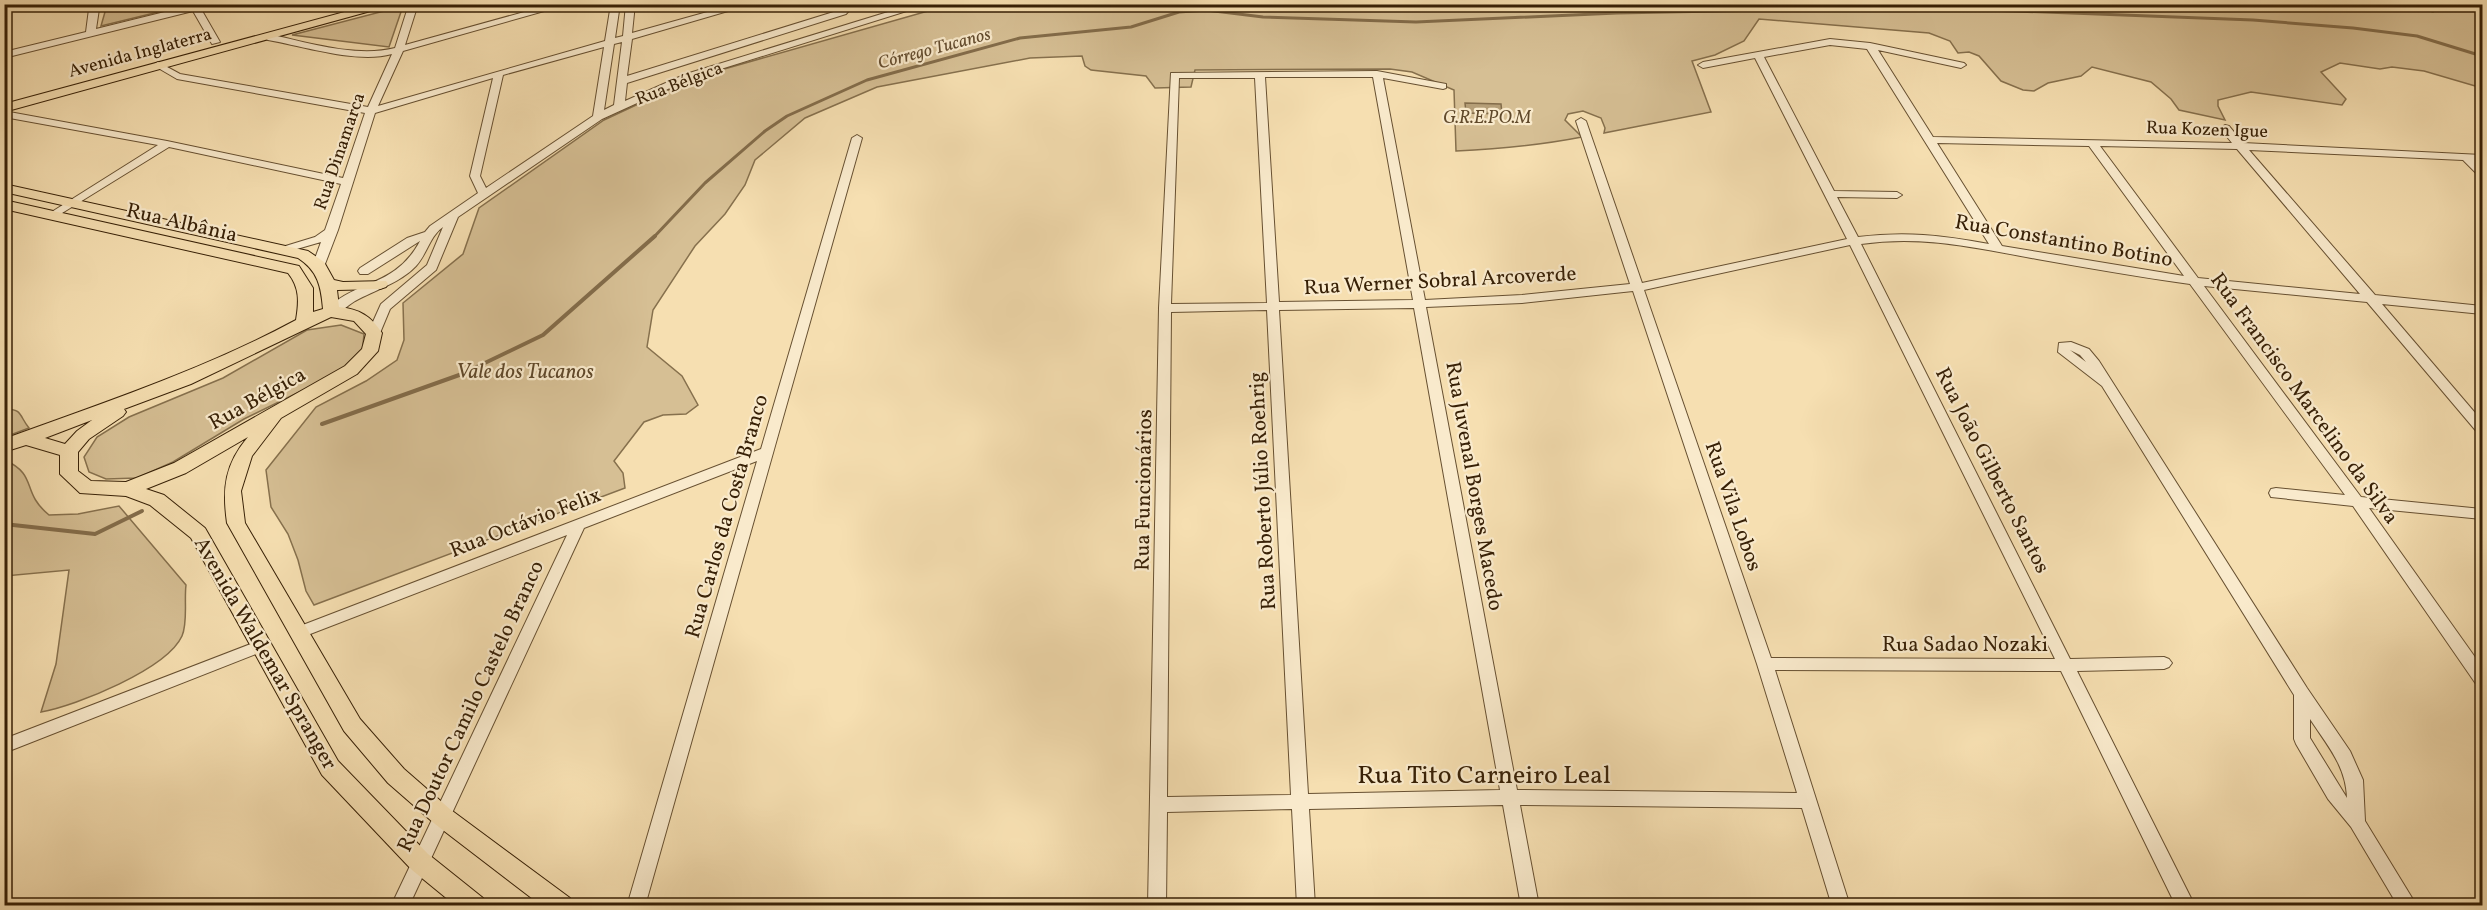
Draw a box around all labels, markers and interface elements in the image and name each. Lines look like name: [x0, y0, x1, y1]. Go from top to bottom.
street label: Avenida Inglaterra: [66, 22, 215, 85]
water label: Córrego Tucanos: [875, 22, 994, 77]
street label: Rua Bélgica: [632, 56, 727, 113]
street label: Rua Dinamarca: [309, 89, 372, 214]
park label: G.R.E.PO.M: [1443, 106, 1531, 131]
street label: Rua Kozen Igue: [2145, 116, 2268, 145]
street label: Rua Albânia: [123, 197, 240, 250]
street label: Rua Constantino Botino: [1952, 208, 2175, 275]
street label: Rua Werner Sobral Arcoverde: [1303, 260, 1577, 303]
street label: Rua Francisco Marcelino da Silva: [2203, 267, 2405, 530]
park label: Vale dos Tucanos: [456, 358, 594, 387]
street label: Rua Juvenal Borges Macedo: [1437, 359, 1510, 613]
street label: Rua Bélgica: [204, 361, 312, 438]
street label: Rua João Gilberto Santos: [1927, 363, 2056, 579]
street label: Rua Roberto Júlio Roehrig: [1243, 371, 1284, 611]
street label: Rua Carlos da Costa Branco: [679, 391, 776, 642]
street label: Rua Funcionários: [1129, 409, 1160, 571]
street label: Rua Vila Lobos: [1697, 438, 1768, 575]
street label: Rua Octávio Felix: [446, 481, 605, 566]
street label: Avenida Waldemar Spranger: [186, 532, 343, 776]
street label: Rua Doutor Camilo Castelo Branco: [391, 556, 552, 857]
street label: Rua Sadao Nozaki: [1882, 631, 2048, 660]
street label: Rua Tito Carneiro Leal: [1357, 758, 1611, 794]

